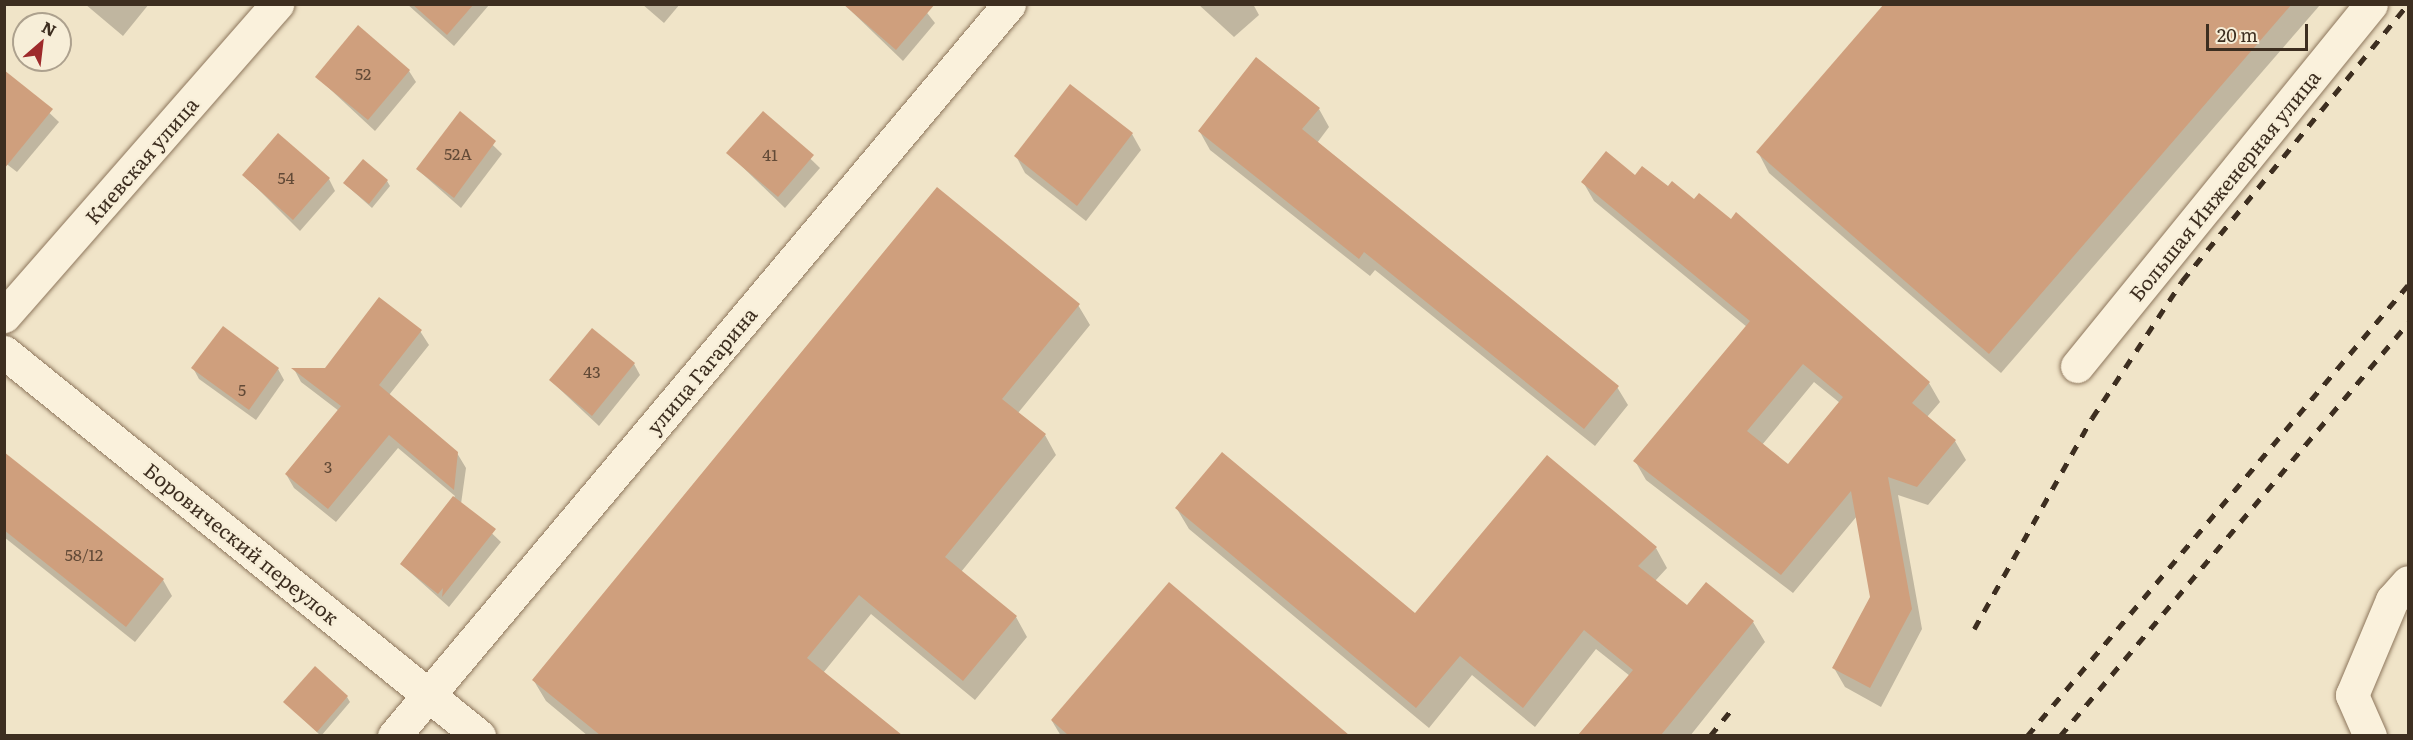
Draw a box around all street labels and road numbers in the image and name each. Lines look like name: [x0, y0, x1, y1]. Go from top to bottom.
street label: Большая Инженерная улица: [2123, 65, 2325, 305]
street label: Киевская улица: [79, 92, 203, 228]
street label: улица Гагарина: [641, 302, 761, 438]
street label: Боровический переулок: [140, 457, 344, 629]

